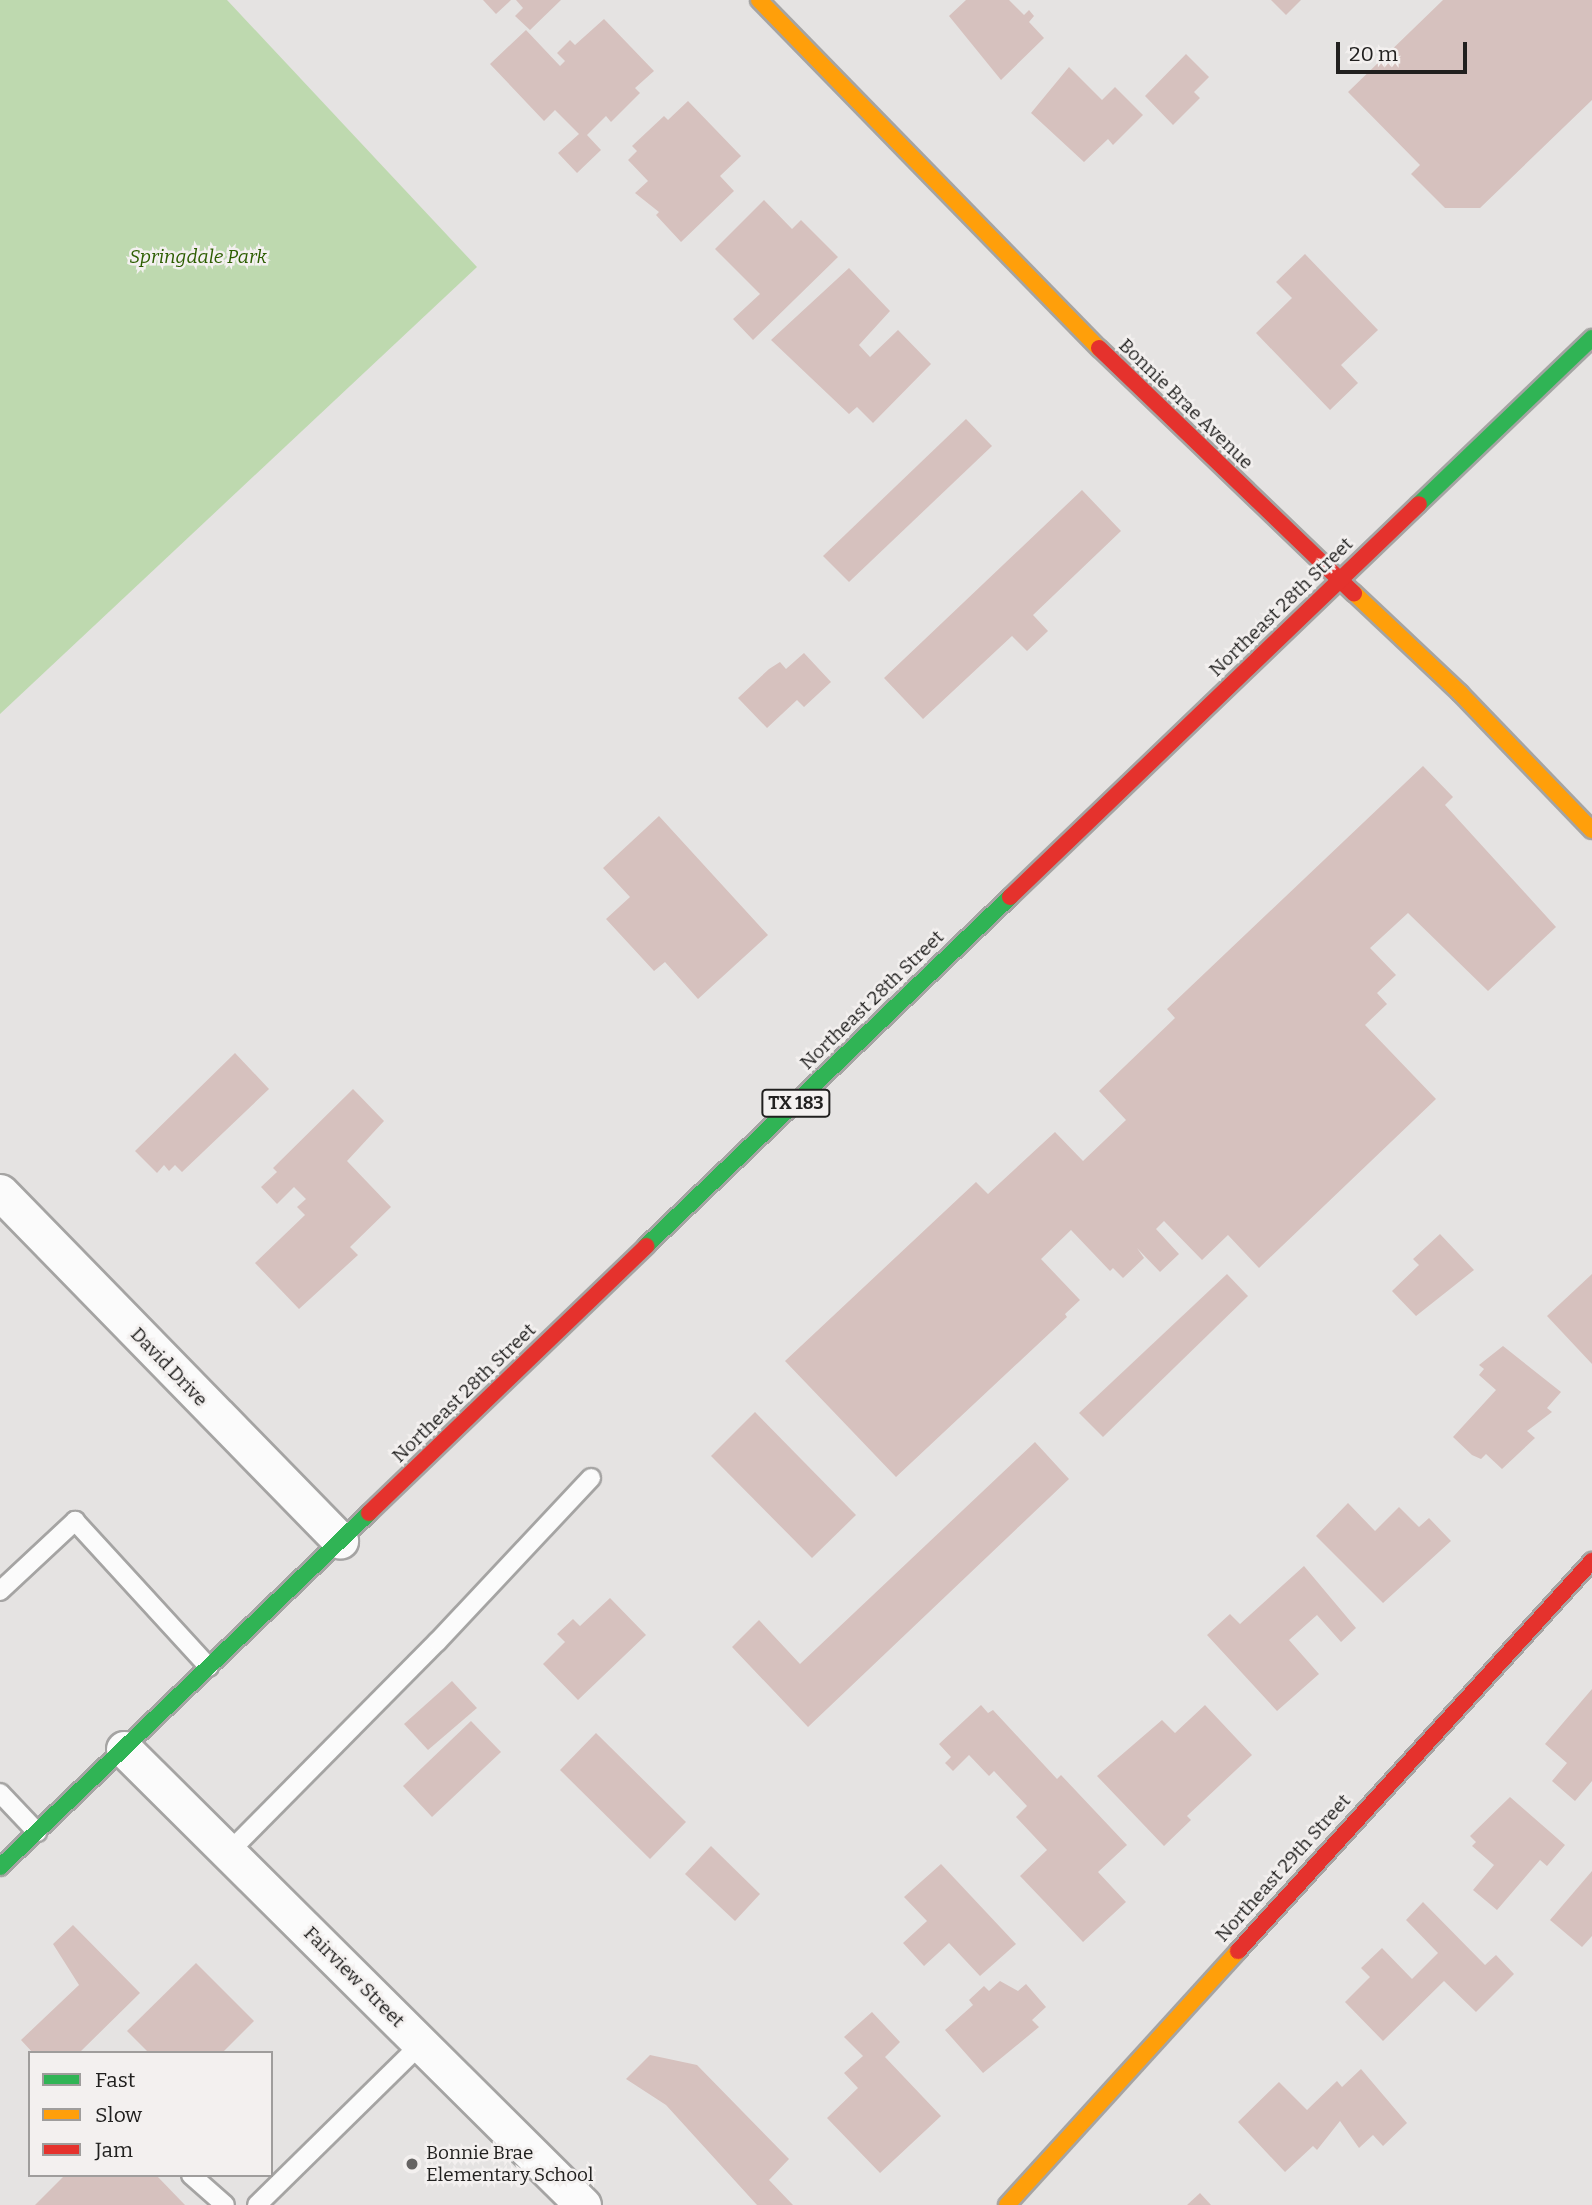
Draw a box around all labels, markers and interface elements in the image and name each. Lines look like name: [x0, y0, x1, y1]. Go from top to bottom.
scale bar: [1340, 28, 1471, 72]
text: 20 m: [1349, 41, 1398, 67]
park label: Springdale Park: [129, 246, 267, 268]
street label: Bonnie Brae Avenue: [1114, 334, 1258, 474]
street label: Northeast 28th Street: [1205, 533, 1357, 681]
street label: Northeast 28th Street: [796, 926, 948, 1074]
road number: TX 183: [761, 1088, 831, 1118]
street label: Northeast 28th Street: [388, 1319, 540, 1467]
street label: David Drive: [126, 1323, 212, 1411]
street label: Northeast 29th Street: [1211, 1790, 1355, 1946]
street label: Fairview Street: [299, 1922, 409, 2032]
legend: [28, 2051, 273, 2177]
text: Fast: [95, 2067, 135, 2093]
text: Slow: [95, 2102, 142, 2128]
text: Jam: [95, 2137, 133, 2163]
place label: Bonnie Brae Elementary School: [426, 2142, 593, 2186]
marker: Bonnie Brae Elementary School: [404, 2156, 420, 2172]

